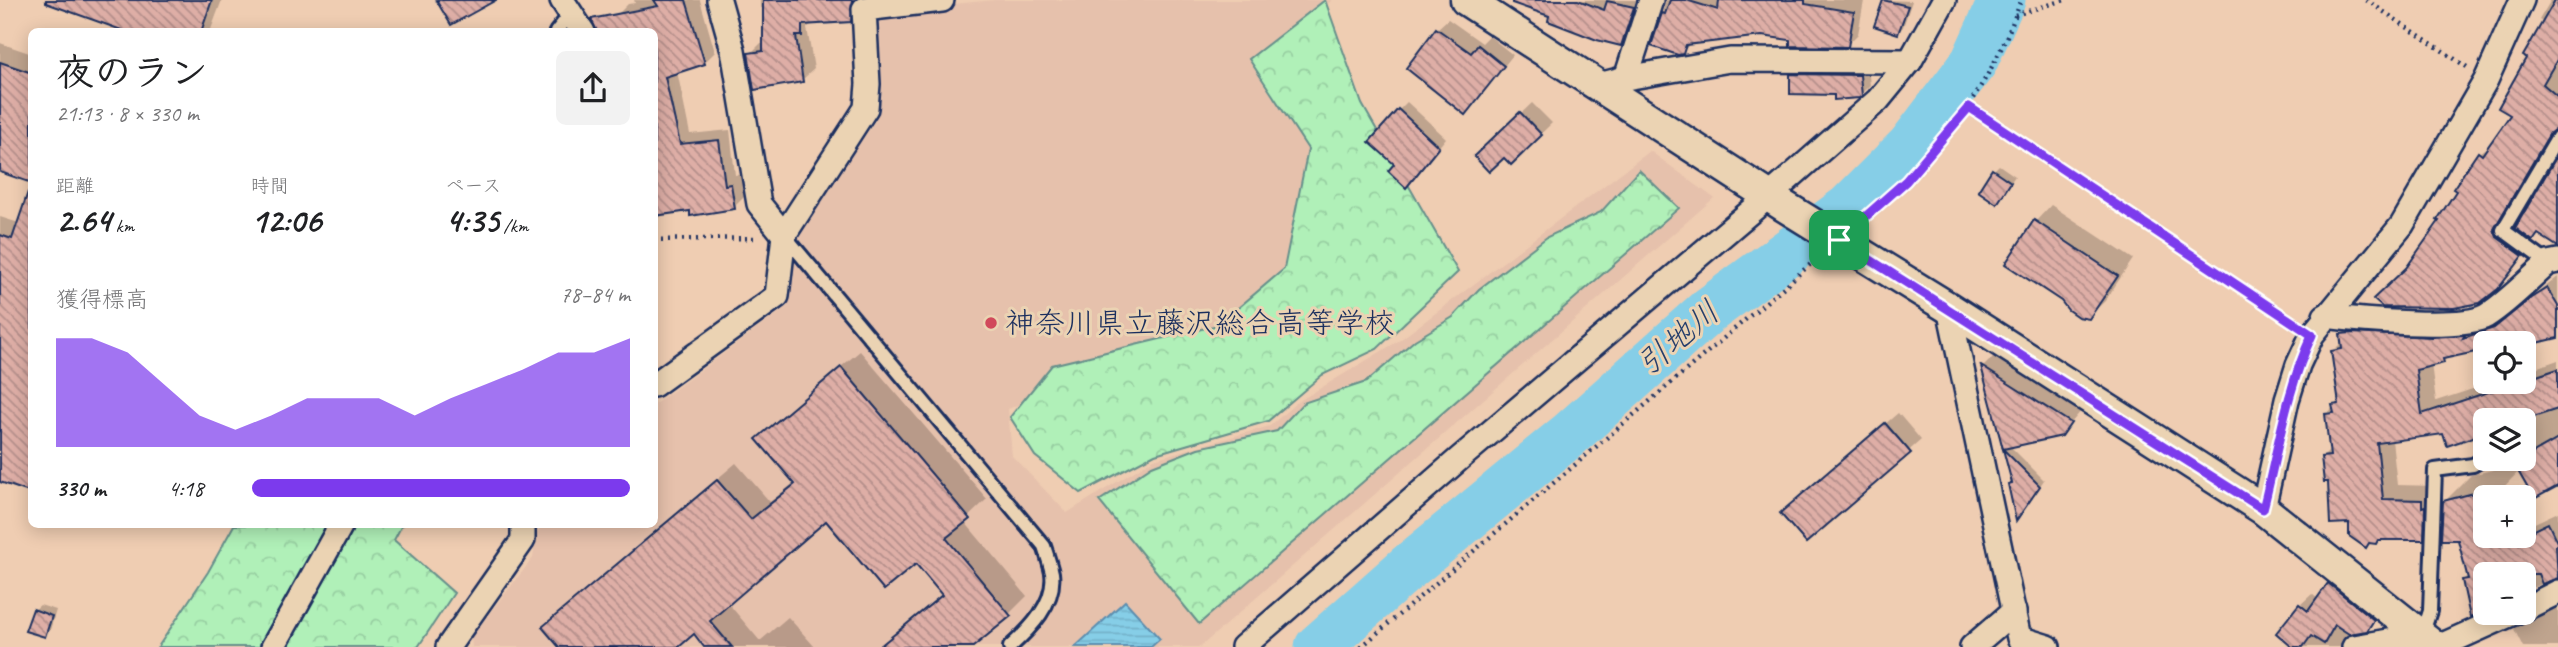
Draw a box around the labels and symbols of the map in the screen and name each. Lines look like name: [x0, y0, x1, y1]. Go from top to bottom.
pin: [1809, 210, 1869, 270]
water label: 引地川: [1628, 291, 1728, 385]
place label: 神奈川県立藤沢総合高等学校: [1005, 304, 1395, 342]
marker: 神奈川県立藤沢総合高等学校: [983, 315, 999, 331]

